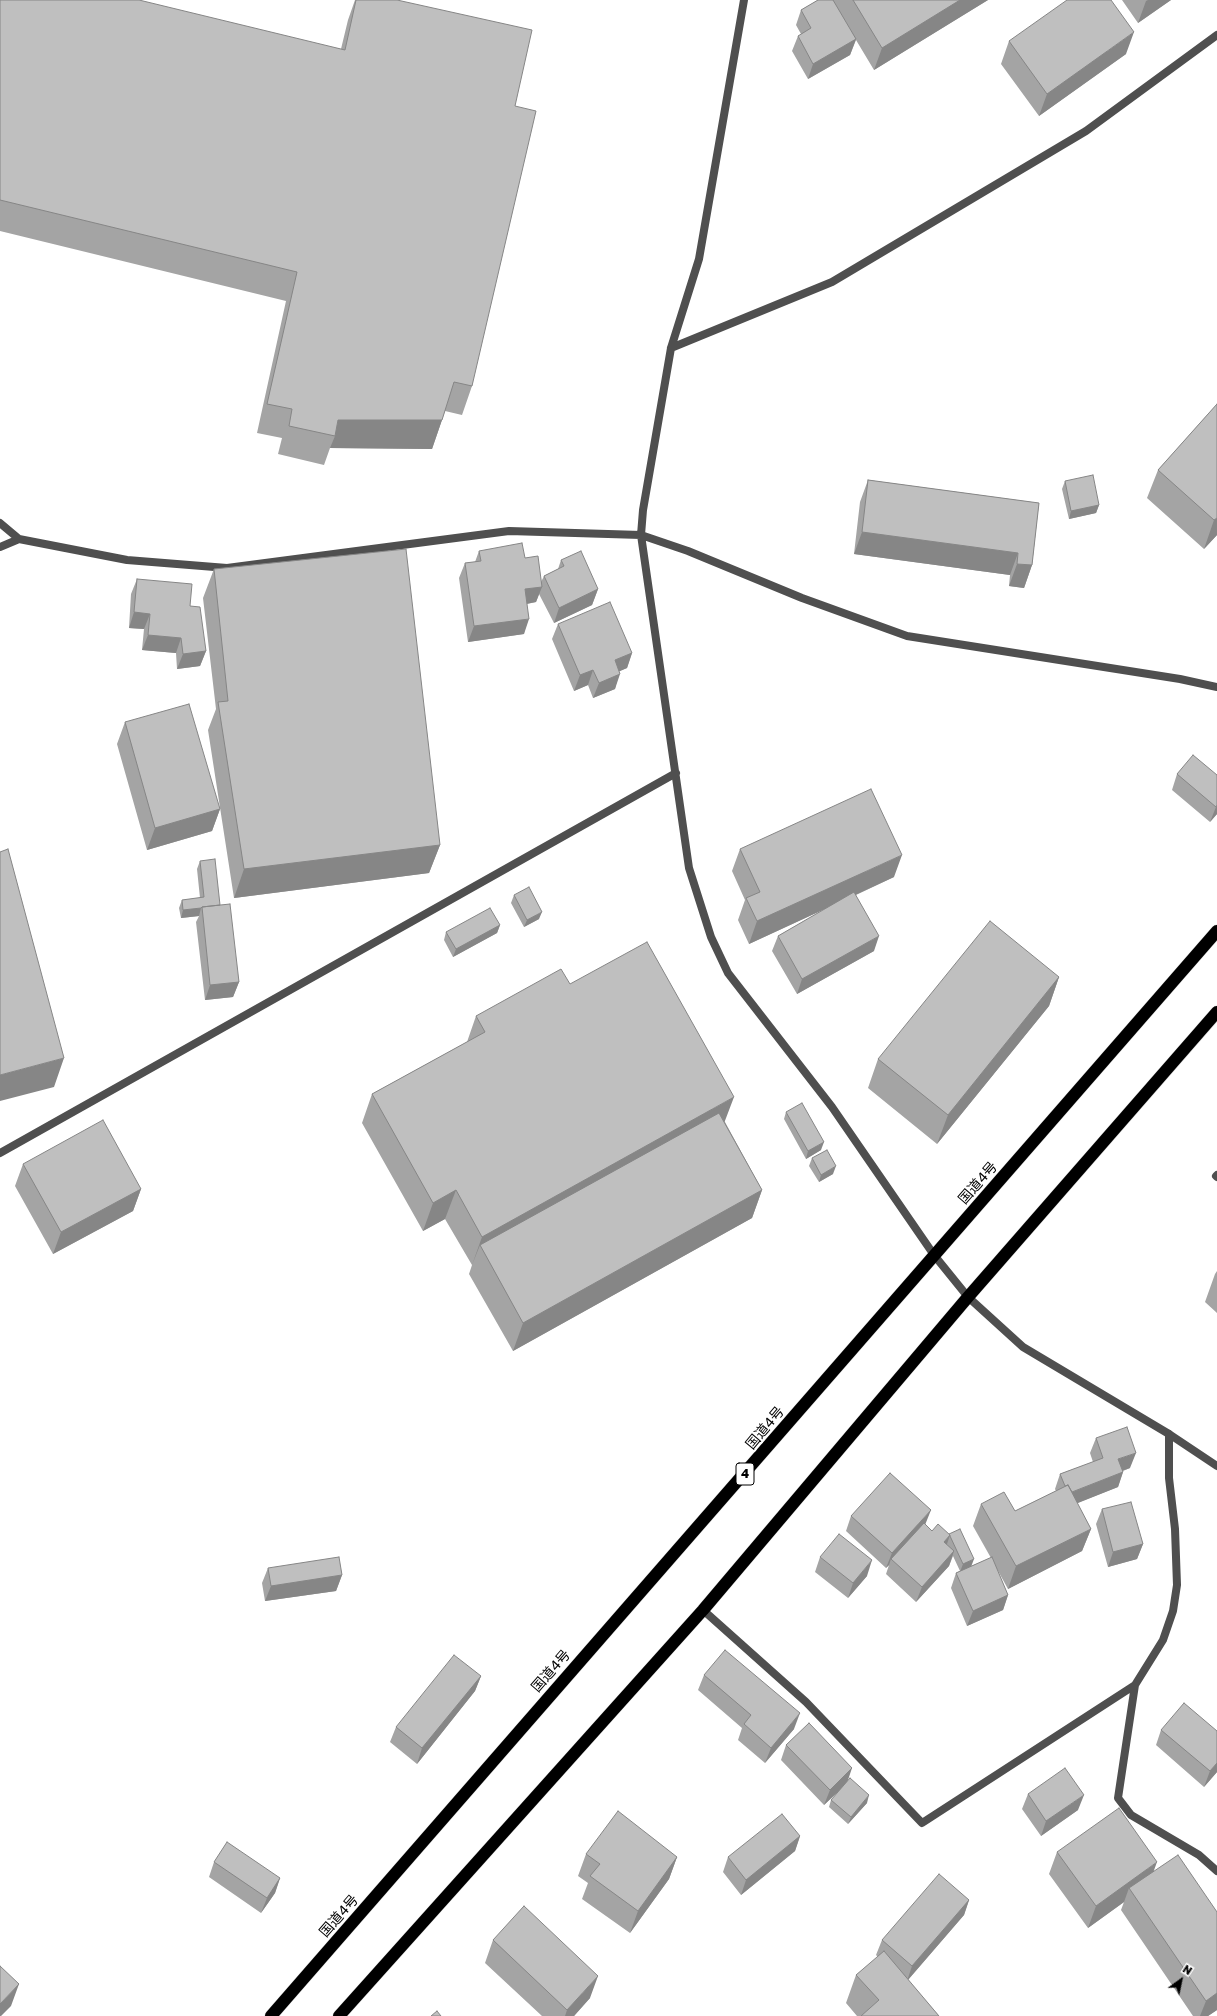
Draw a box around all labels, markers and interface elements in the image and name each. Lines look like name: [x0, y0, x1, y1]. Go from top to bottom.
street label: 国道4号: [955, 1158, 1001, 1208]
street label: 国道4号: [742, 1403, 788, 1453]
road number: 4: [736, 1463, 754, 1485]
street label: 国道4号: [528, 1646, 574, 1696]
street label: 国道4号: [316, 1891, 362, 1941]
north arrow: [1161, 1960, 1201, 2000]
text: N: [1181, 1962, 1195, 1977]

